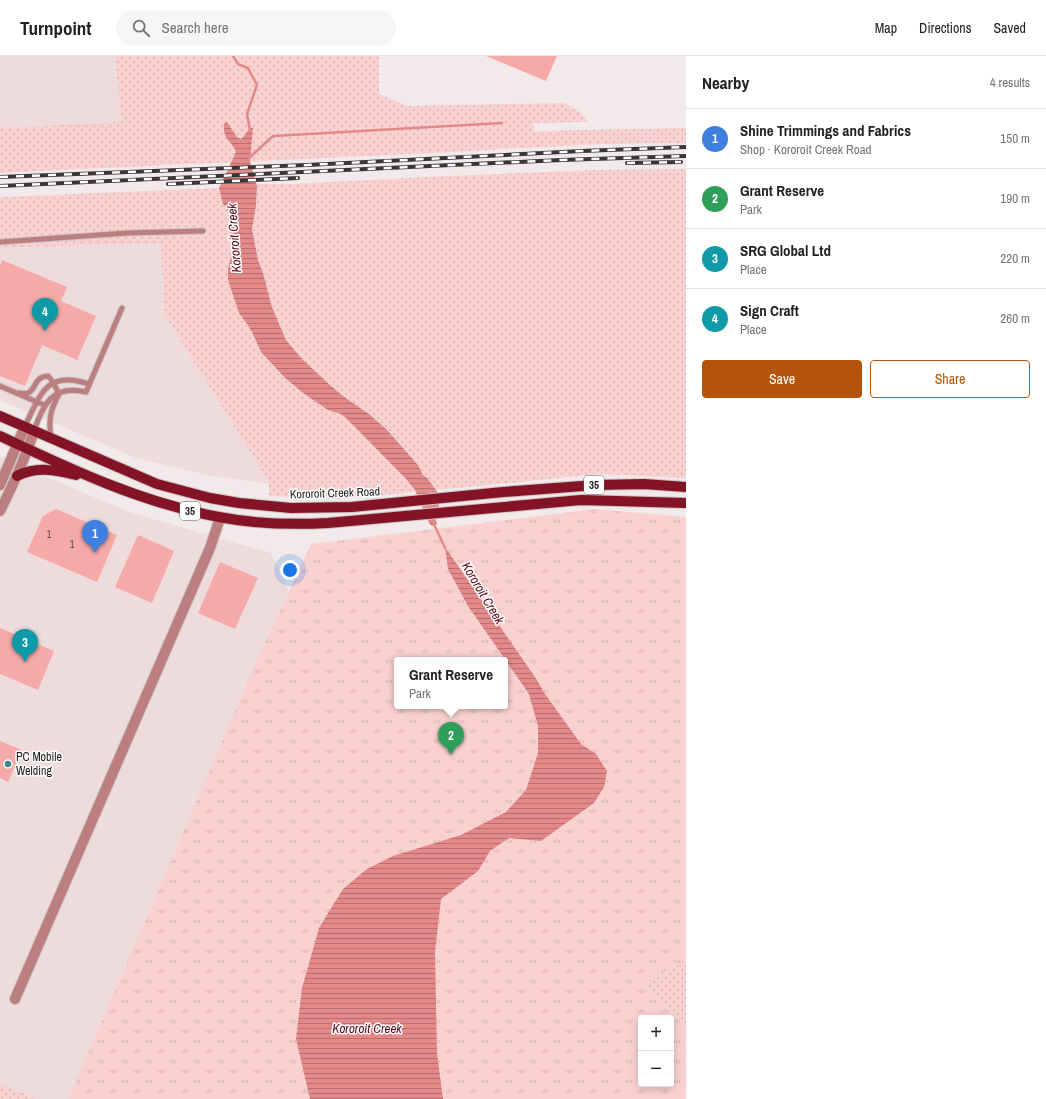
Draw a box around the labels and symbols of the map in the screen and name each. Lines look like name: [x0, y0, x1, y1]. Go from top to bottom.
water label: Kororoit Creek: [223, 202, 245, 273]
pin: 4: [32, 298, 58, 331]
road number: 35: [584, 476, 604, 494]
street label: Kororoit Creek Road: [290, 483, 380, 503]
road number: 35: [180, 502, 200, 520]
pin: 1: [82, 520, 108, 553]
house number: 1: [47, 528, 52, 541]
house number: 1: [70, 538, 75, 551]
water label: Kororoit Creek: [458, 559, 508, 628]
your location: [280, 560, 300, 580]
pin: 3: [12, 629, 38, 662]
pin: 2: [438, 722, 464, 755]
place label: PC Mobile Welding: [16, 749, 62, 779]
marker: PC Mobile Welding: [3, 759, 13, 769]
water label: Kororoit Creek: [332, 1020, 402, 1037]

